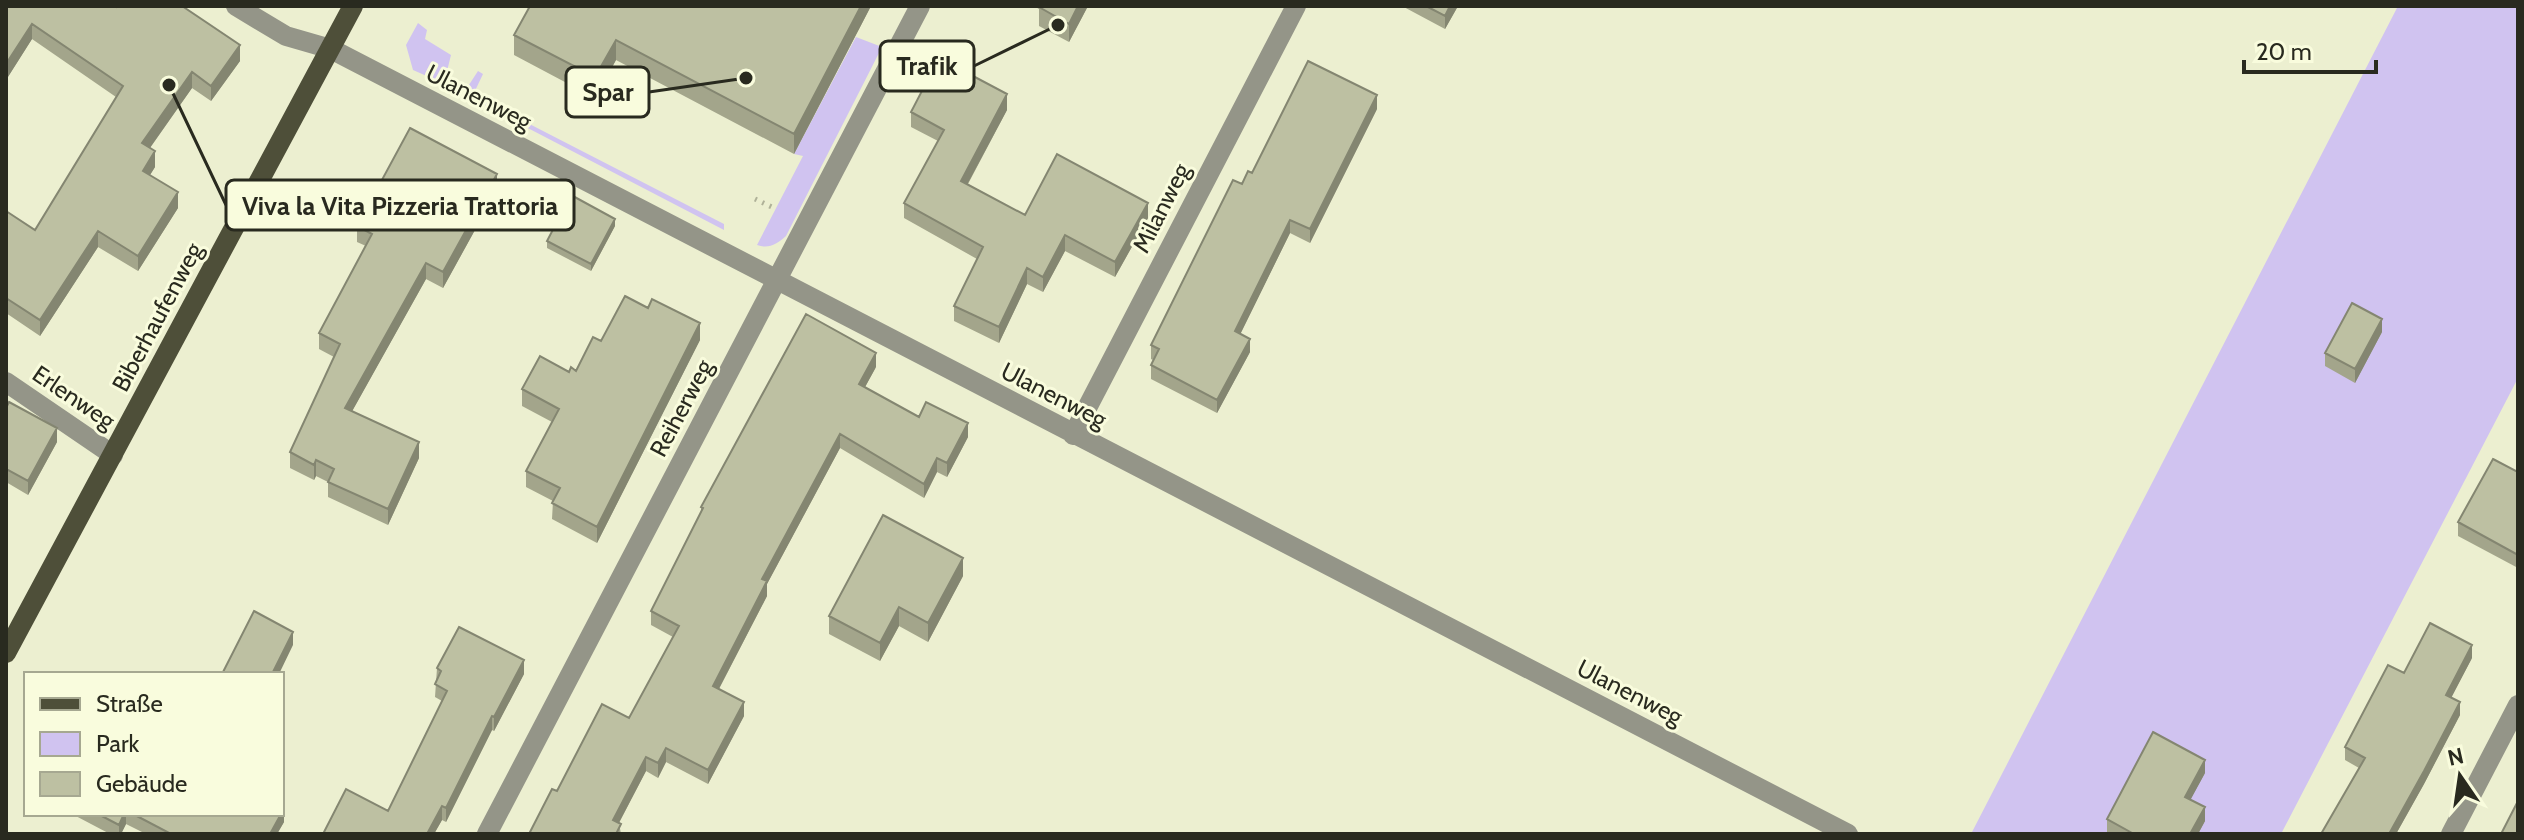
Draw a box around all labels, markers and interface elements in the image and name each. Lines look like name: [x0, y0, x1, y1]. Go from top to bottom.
scale bar: [2244, 24, 2376, 74]
text: 20 m: [2256, 37, 2312, 66]
callout: Trafik: [880, 41, 974, 91]
text: Trafik: [896, 50, 958, 82]
street label: Ulanenweg: [421, 58, 538, 136]
callout: Spar: [566, 67, 649, 117]
text: Spar: [582, 76, 634, 108]
street label: Milanweg: [1126, 158, 1196, 257]
callout: Viva la Vita Pizzeria Trattoria: [226, 180, 574, 230]
text: Viva la Vita Pizzeria Trattoria: [242, 190, 558, 222]
street label: Biberhaufenweg: [106, 237, 209, 396]
street label: Reiherweg: [643, 354, 719, 462]
street label: Ulanenweg: [996, 356, 1113, 434]
street label: Erlenweg: [27, 359, 122, 436]
street label: Ulanenweg: [1572, 653, 1689, 731]
legend: [24, 672, 284, 816]
text: Straße: [96, 689, 163, 718]
text: Park: [96, 729, 139, 758]
north arrow: [2420, 736, 2500, 816]
text: N: [2445, 742, 2466, 772]
text: Gebäude: [96, 769, 187, 798]

